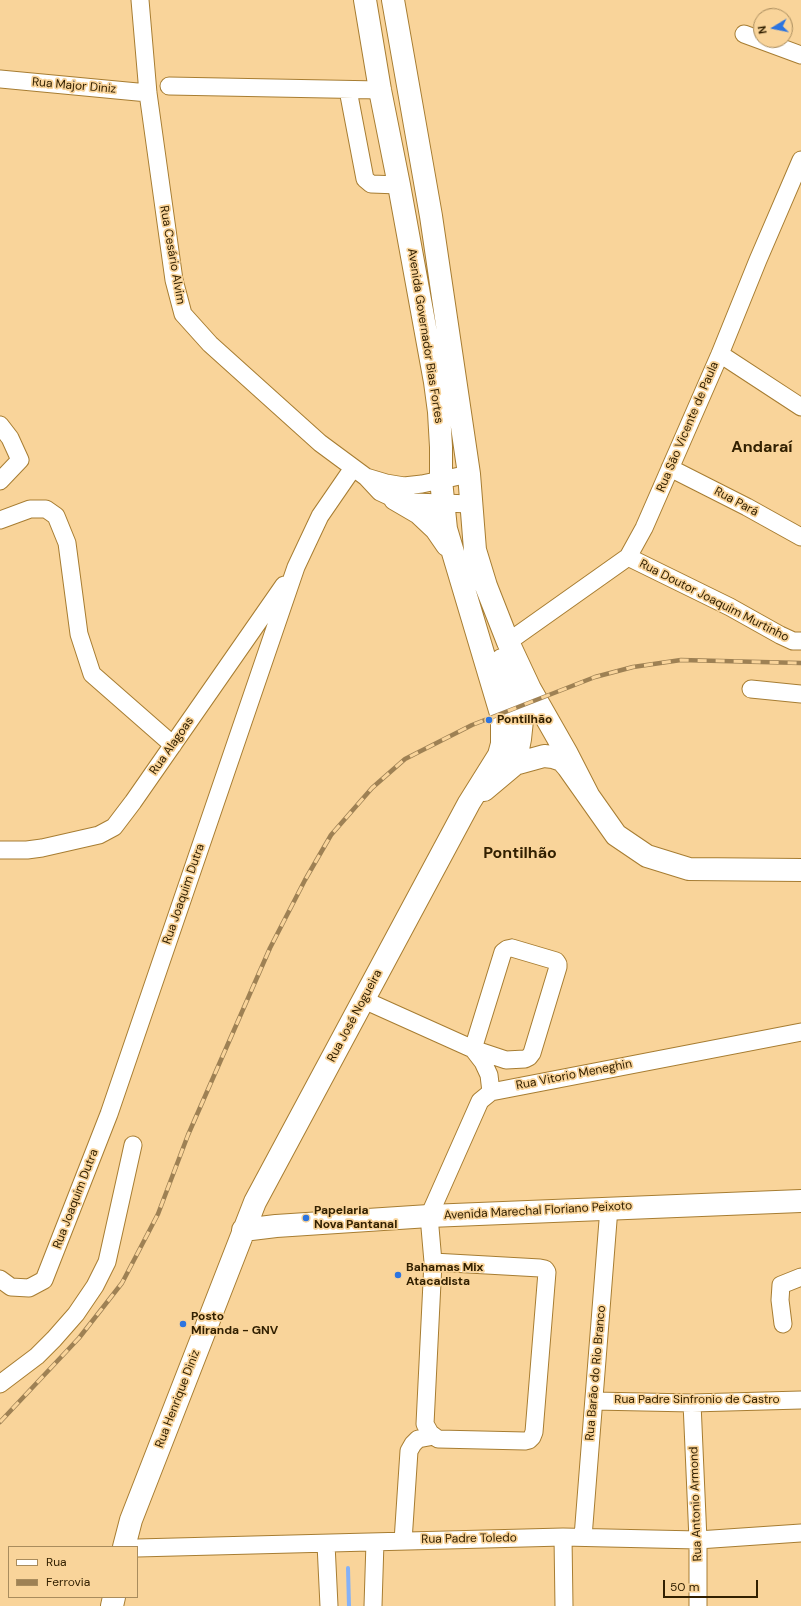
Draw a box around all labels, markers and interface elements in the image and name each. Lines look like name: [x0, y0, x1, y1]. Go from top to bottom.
north arrow: [753, 8, 793, 48]
text: N: [755, 25, 770, 35]
street label: Rua Major Diniz: [31, 75, 117, 97]
street label: Rua Cesário Alvim: [156, 205, 188, 305]
street label: Avenida Governador Bias Fortes: [404, 247, 446, 425]
street label: Rua São Vicente de Paula: [654, 360, 722, 494]
district label: Andaraí: [731, 438, 793, 458]
street label: Rua Pará: [711, 484, 761, 520]
street label: Rua Doutor Joaquim Murtinho: [637, 557, 791, 645]
place label: Pontilhão: [497, 713, 552, 727]
street label: Rua Alagoas: [147, 714, 197, 778]
marker: Pontilhão: [484, 715, 494, 725]
street label: Rua Joaquim Dutra: [160, 842, 208, 946]
district label: Pontilhão: [483, 844, 557, 864]
street label: Rua José Nogueira: [325, 967, 385, 1065]
street label: Rua Vitorio Meneghin: [515, 1057, 633, 1093]
street label: Rua Joaquim Dutra: [50, 1147, 102, 1251]
street label: Avenida Marechal Floriano Peixoto: [443, 1199, 633, 1223]
place label: Papelaria Nova Pantanal: [314, 1204, 397, 1232]
marker: Papelaria Nova Pantanal: [301, 1213, 311, 1223]
place label: Bahamas Mix Atacadista: [406, 1261, 483, 1289]
marker: Bahamas Mix Atacadista: [393, 1270, 403, 1280]
street label: Rua Barão do Rio Branco: [583, 1305, 609, 1441]
place label: Posto Miranda - GNV: [191, 1310, 278, 1338]
marker: Posto Miranda - GNV: [178, 1319, 188, 1329]
street label: Rua Henrique Diniz: [153, 1348, 203, 1450]
street label: Rua Padre Sinfronio de Castro: [614, 1393, 780, 1407]
street label: Rua Antonio Armond: [687, 1446, 705, 1562]
street label: Rua Padre Toledo: [421, 1531, 517, 1547]
legend: [8, 1546, 138, 1598]
text: Rua: [46, 1554, 67, 1570]
scale bar: [665, 1572, 760, 1598]
text: Ferrovia: [46, 1574, 90, 1590]
text: 50 m: [670, 1579, 699, 1595]

